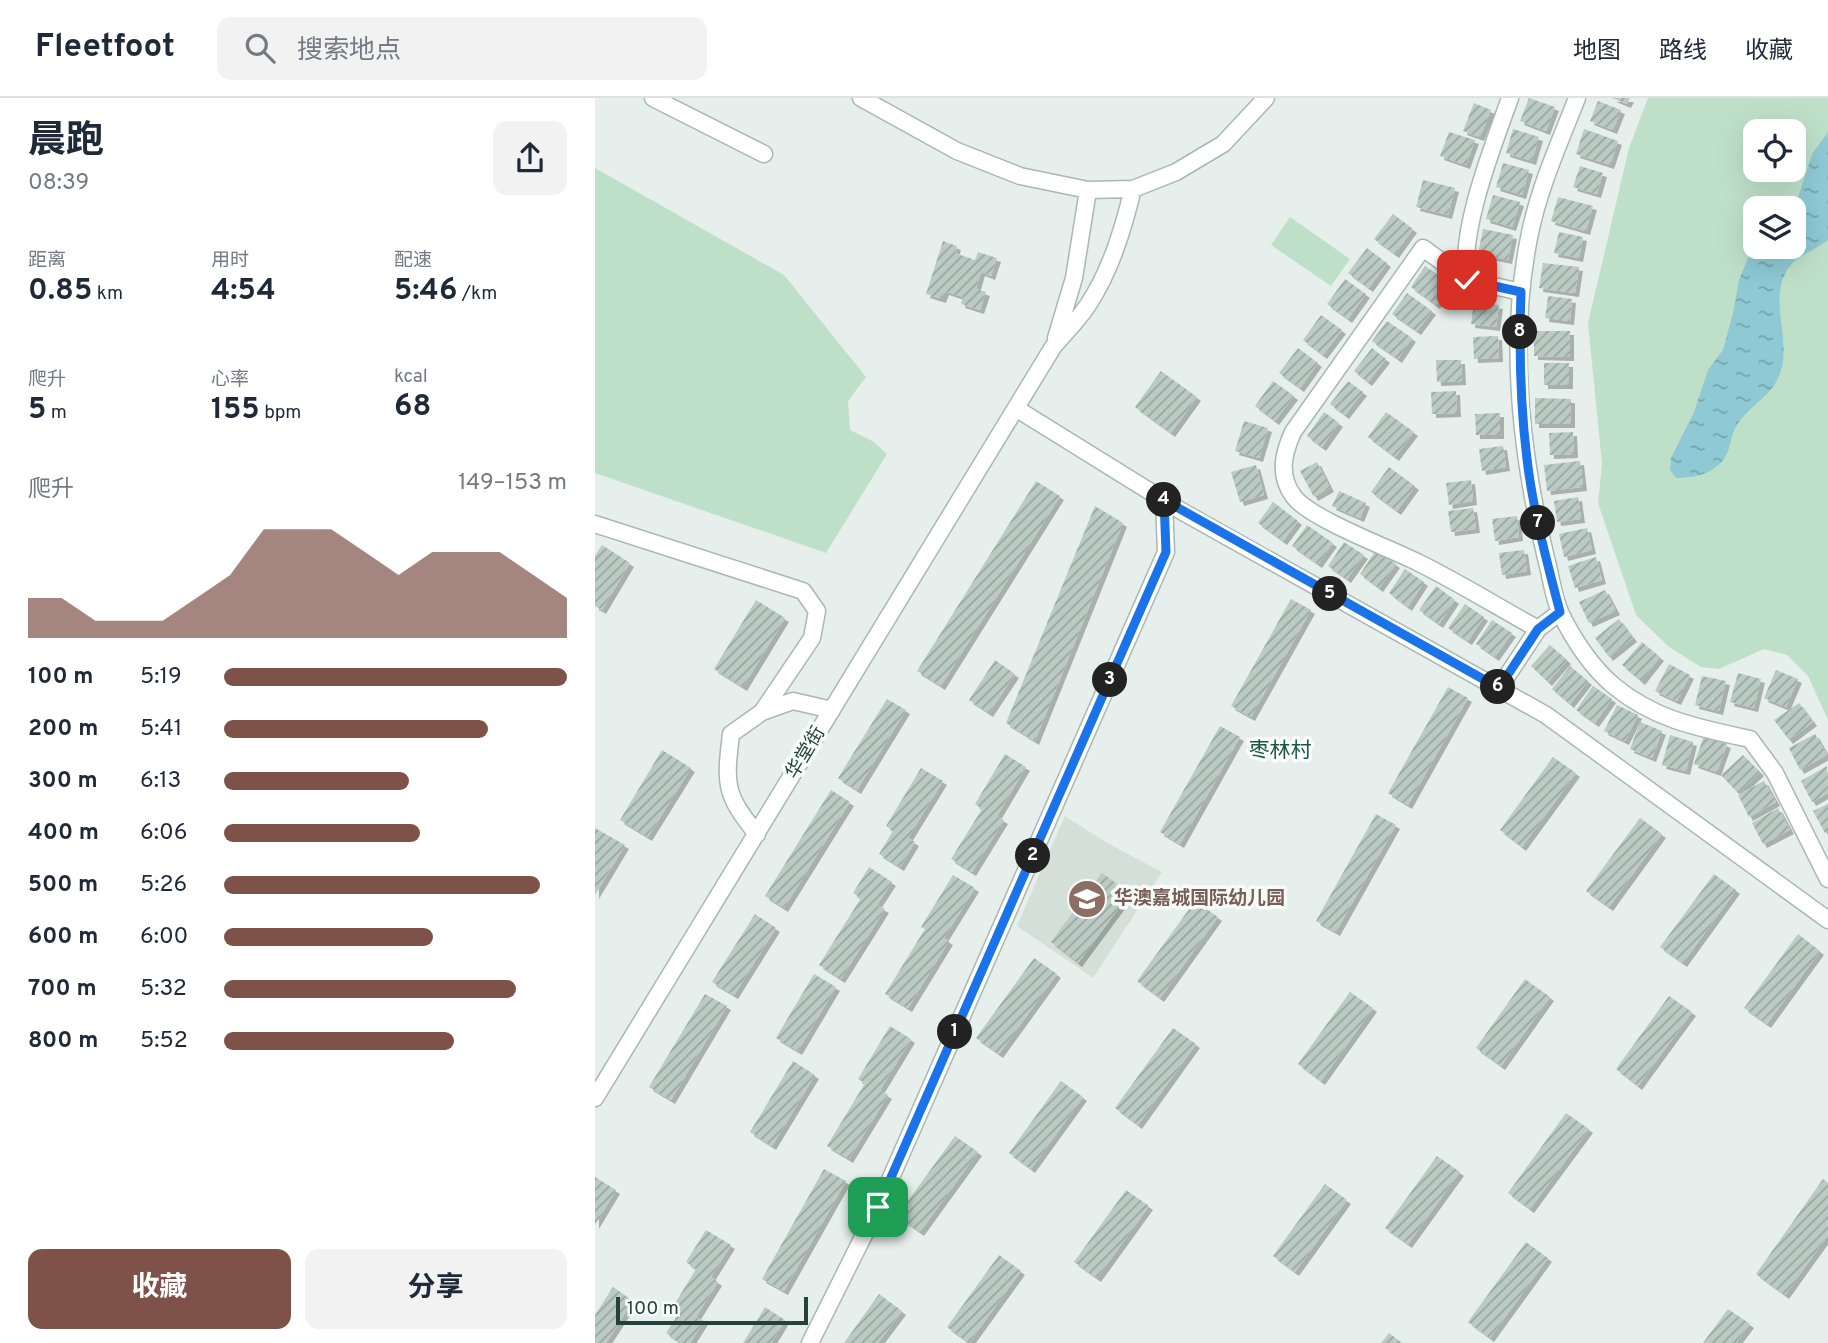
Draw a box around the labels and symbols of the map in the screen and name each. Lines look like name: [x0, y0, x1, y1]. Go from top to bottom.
pin: [1437, 250, 1497, 310]
pin: 8: [1503, 314, 1537, 350]
pin: 4: [1147, 482, 1181, 518]
pin: 7: [1521, 506, 1555, 540]
pin: 5: [1313, 576, 1347, 612]
pin: 3: [1093, 662, 1127, 698]
pin: 6: [1481, 670, 1515, 704]
street label: 华堂街: [781, 722, 831, 784]
district label: 枣林村: [1249, 738, 1312, 765]
pin: 2: [1015, 838, 1051, 874]
school or university icon: 华澳嘉城国际幼儿园: [1066, 878, 1108, 920]
place label: 华澳嘉城国际幼儿园: [1114, 887, 1285, 911]
pin: 1: [937, 1014, 973, 1049]
pin: [848, 1177, 908, 1237]
scale bar: [616, 1294, 809, 1326]

